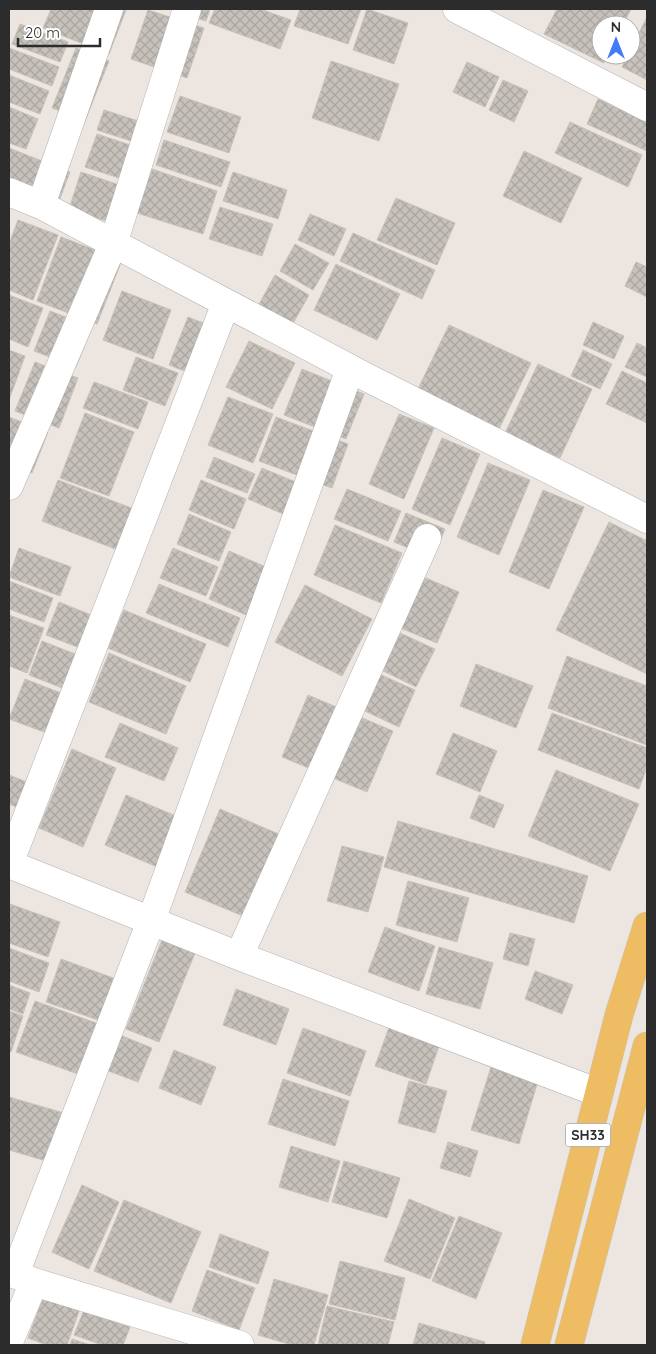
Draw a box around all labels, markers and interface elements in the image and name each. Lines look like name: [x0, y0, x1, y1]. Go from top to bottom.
scale bar: [18, 15, 100, 47]
north arrow: [591, 15, 641, 65]
text: N: [611, 18, 621, 36]
text: 20 m: [25, 23, 60, 42]
road number: SH33: [566, 1124, 610, 1146]

